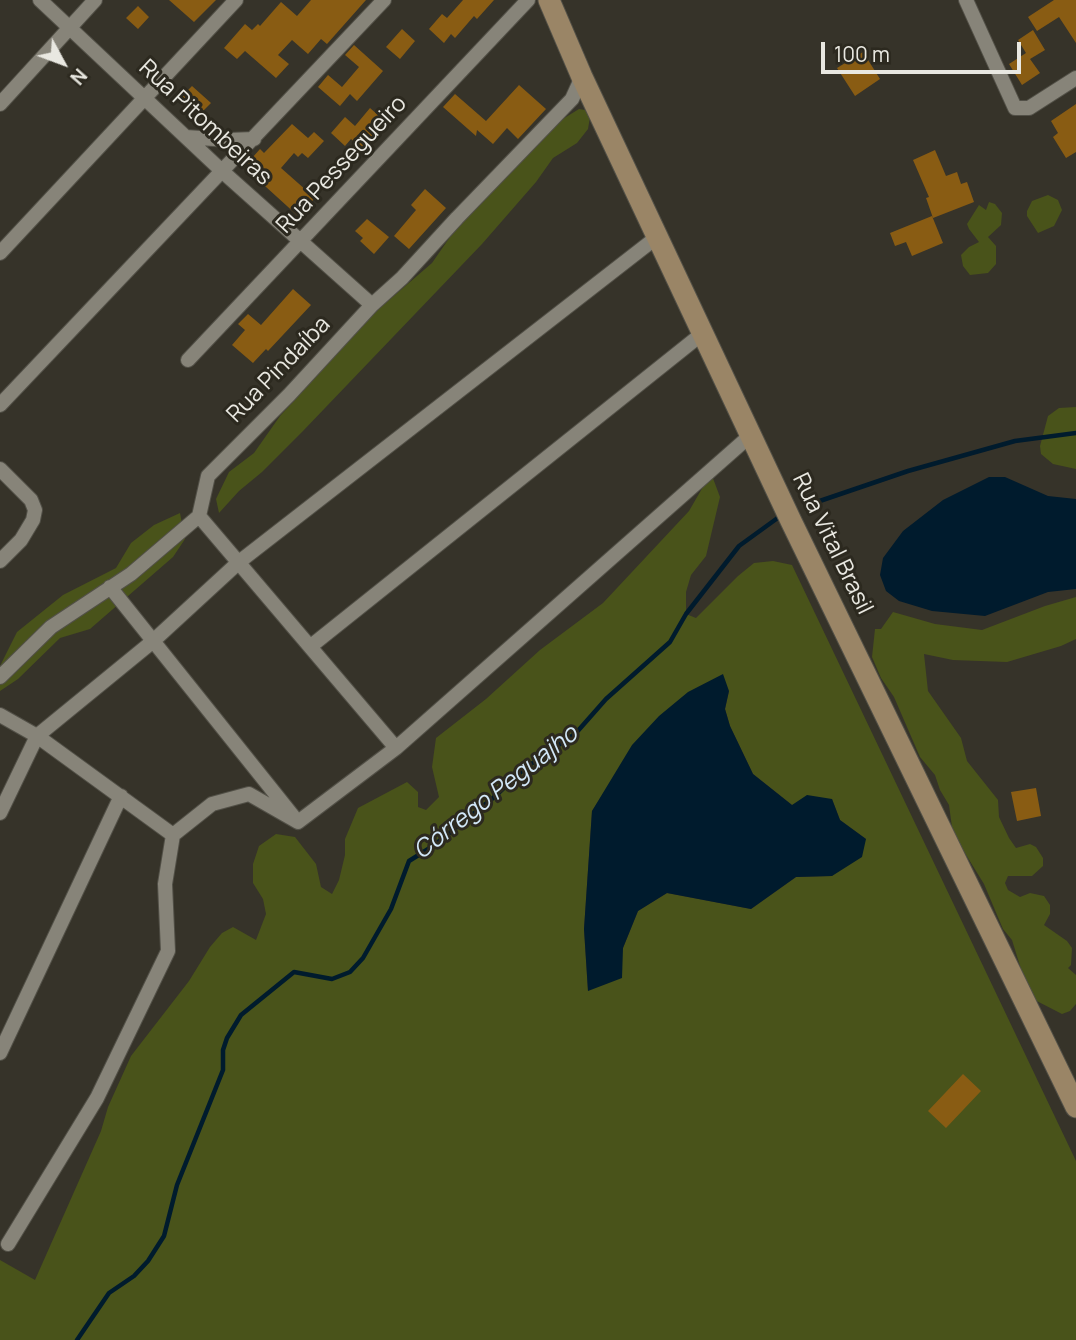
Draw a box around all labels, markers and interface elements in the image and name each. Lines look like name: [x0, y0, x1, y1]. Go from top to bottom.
north arrow: [28, 28, 98, 98]
scale bar: [824, 28, 1024, 72]
text: 100 m: [834, 40, 890, 68]
street label: Rua Pitombeiras: [133, 54, 277, 192]
text: N: [65, 63, 93, 90]
street label: Rua Pessegueiro: [271, 90, 413, 240]
street label: Rua Pindaíba: [222, 311, 336, 429]
street label: Rua Vital Brasil: [786, 469, 878, 619]
water label: Córrego Peguajho: [408, 720, 584, 866]

